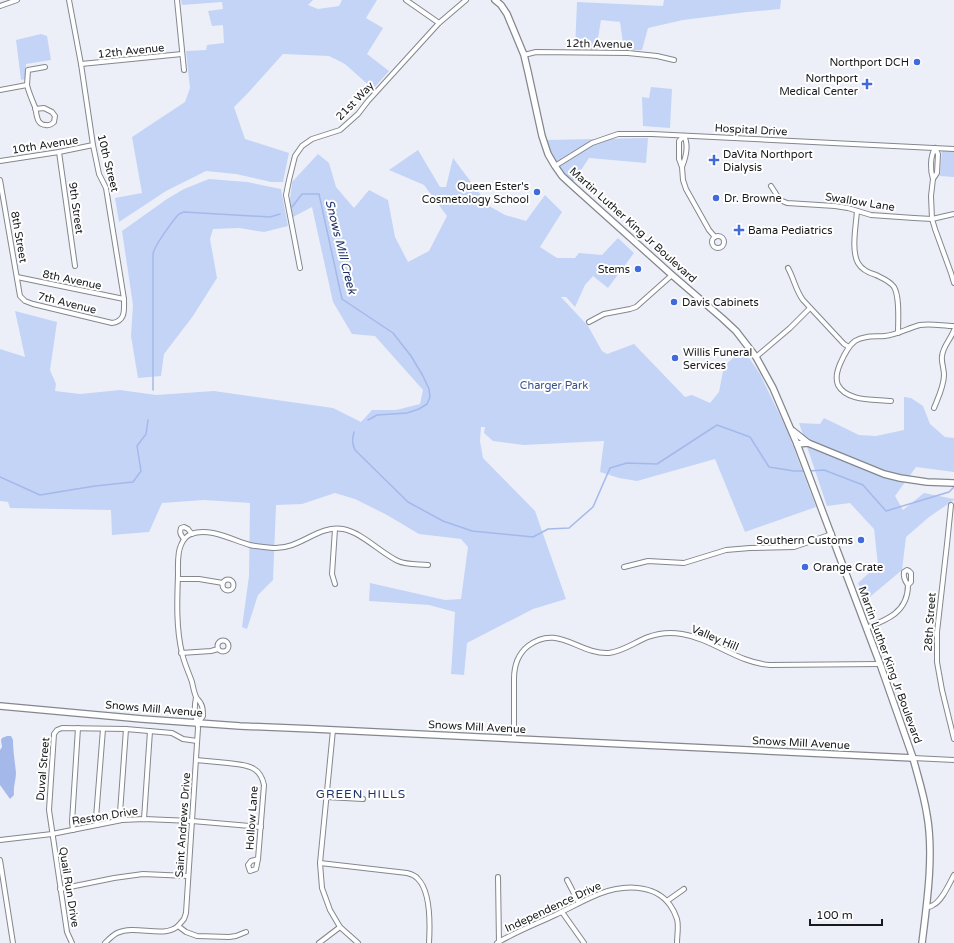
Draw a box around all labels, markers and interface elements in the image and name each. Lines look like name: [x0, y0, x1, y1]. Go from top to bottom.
street label: 12th Avenue: [565, 37, 633, 51]
street label: 12th Avenue: [97, 41, 165, 61]
place label: Northport DCH: [829, 56, 909, 69]
marker: Northport DCH: [912, 57, 922, 67]
place label: Northport Medical Center: [779, 72, 859, 98]
marker: Northport Medical Center: [861, 78, 873, 90]
street label: 21st Way: [333, 79, 377, 123]
street label: Hospital Drive: [714, 122, 788, 138]
street label: 10th Avenue: [11, 133, 79, 157]
street label: 10th Street: [95, 133, 121, 193]
place label: DaVita Northport Dialysis: [723, 148, 813, 174]
marker: DaVita Northport Dialysis: [708, 154, 720, 166]
street label: Martin Luther King Jr Boulevard: [567, 165, 699, 286]
place label: Queen Ester's Cosmetology School: [422, 180, 529, 206]
street label: 9th Street: [66, 181, 86, 235]
marker: Queen Ester's Cosmetology School: [532, 187, 542, 197]
street label: Swallow Lane: [824, 190, 896, 214]
place label: Dr. Browne: [724, 192, 782, 205]
marker: Dr. Browne: [711, 193, 721, 203]
water label: Snows Mill Creek: [323, 198, 360, 297]
street label: 8th Street: [8, 210, 30, 264]
marker: Bama Pediatrics: [733, 224, 745, 236]
place label: Bama Pediatrics: [748, 224, 832, 237]
place label: Stems: [598, 263, 630, 276]
marker: Stems: [633, 264, 643, 274]
street label: 8th Avenue: [41, 267, 103, 293]
street label: 7th Avenue: [36, 289, 98, 317]
place label: Davis Cabinets: [682, 296, 759, 309]
marker: Davis Cabinets: [669, 297, 679, 307]
place label: Willis Funeral Services: [683, 346, 752, 372]
marker: Willis Funeral Services: [670, 353, 680, 363]
park label: Charger Park: [520, 379, 588, 392]
place label: Southern Customs: [756, 534, 853, 547]
marker: Southern Customs: [856, 535, 866, 545]
place label: Orange Crate: [813, 561, 883, 574]
marker: Orange Crate: [800, 562, 810, 572]
street label: Martin Luther King Jr Boulevard: [855, 585, 925, 745]
street label: 28th Street: [921, 592, 939, 652]
street label: Valley Hill: [689, 622, 741, 654]
street label: Snows Mill Avenue: [105, 698, 203, 720]
street label: Snows Mill Avenue: [428, 718, 526, 736]
street label: Snows Mill Avenue: [752, 734, 850, 752]
street label: Duval Street: [34, 737, 52, 801]
street label: Saint Andrews Drive: [173, 772, 193, 878]
street label: Hollow Lane: [243, 786, 261, 850]
district label: GREEN HILLS: [316, 787, 406, 801]
street label: Reston Drive: [71, 804, 139, 828]
street label: Quail Run Drive: [56, 846, 82, 928]
street label: Independence Drive: [503, 879, 603, 935]
scale bar: [810, 901, 882, 927]
text: 100 m: [816, 908, 853, 922]

